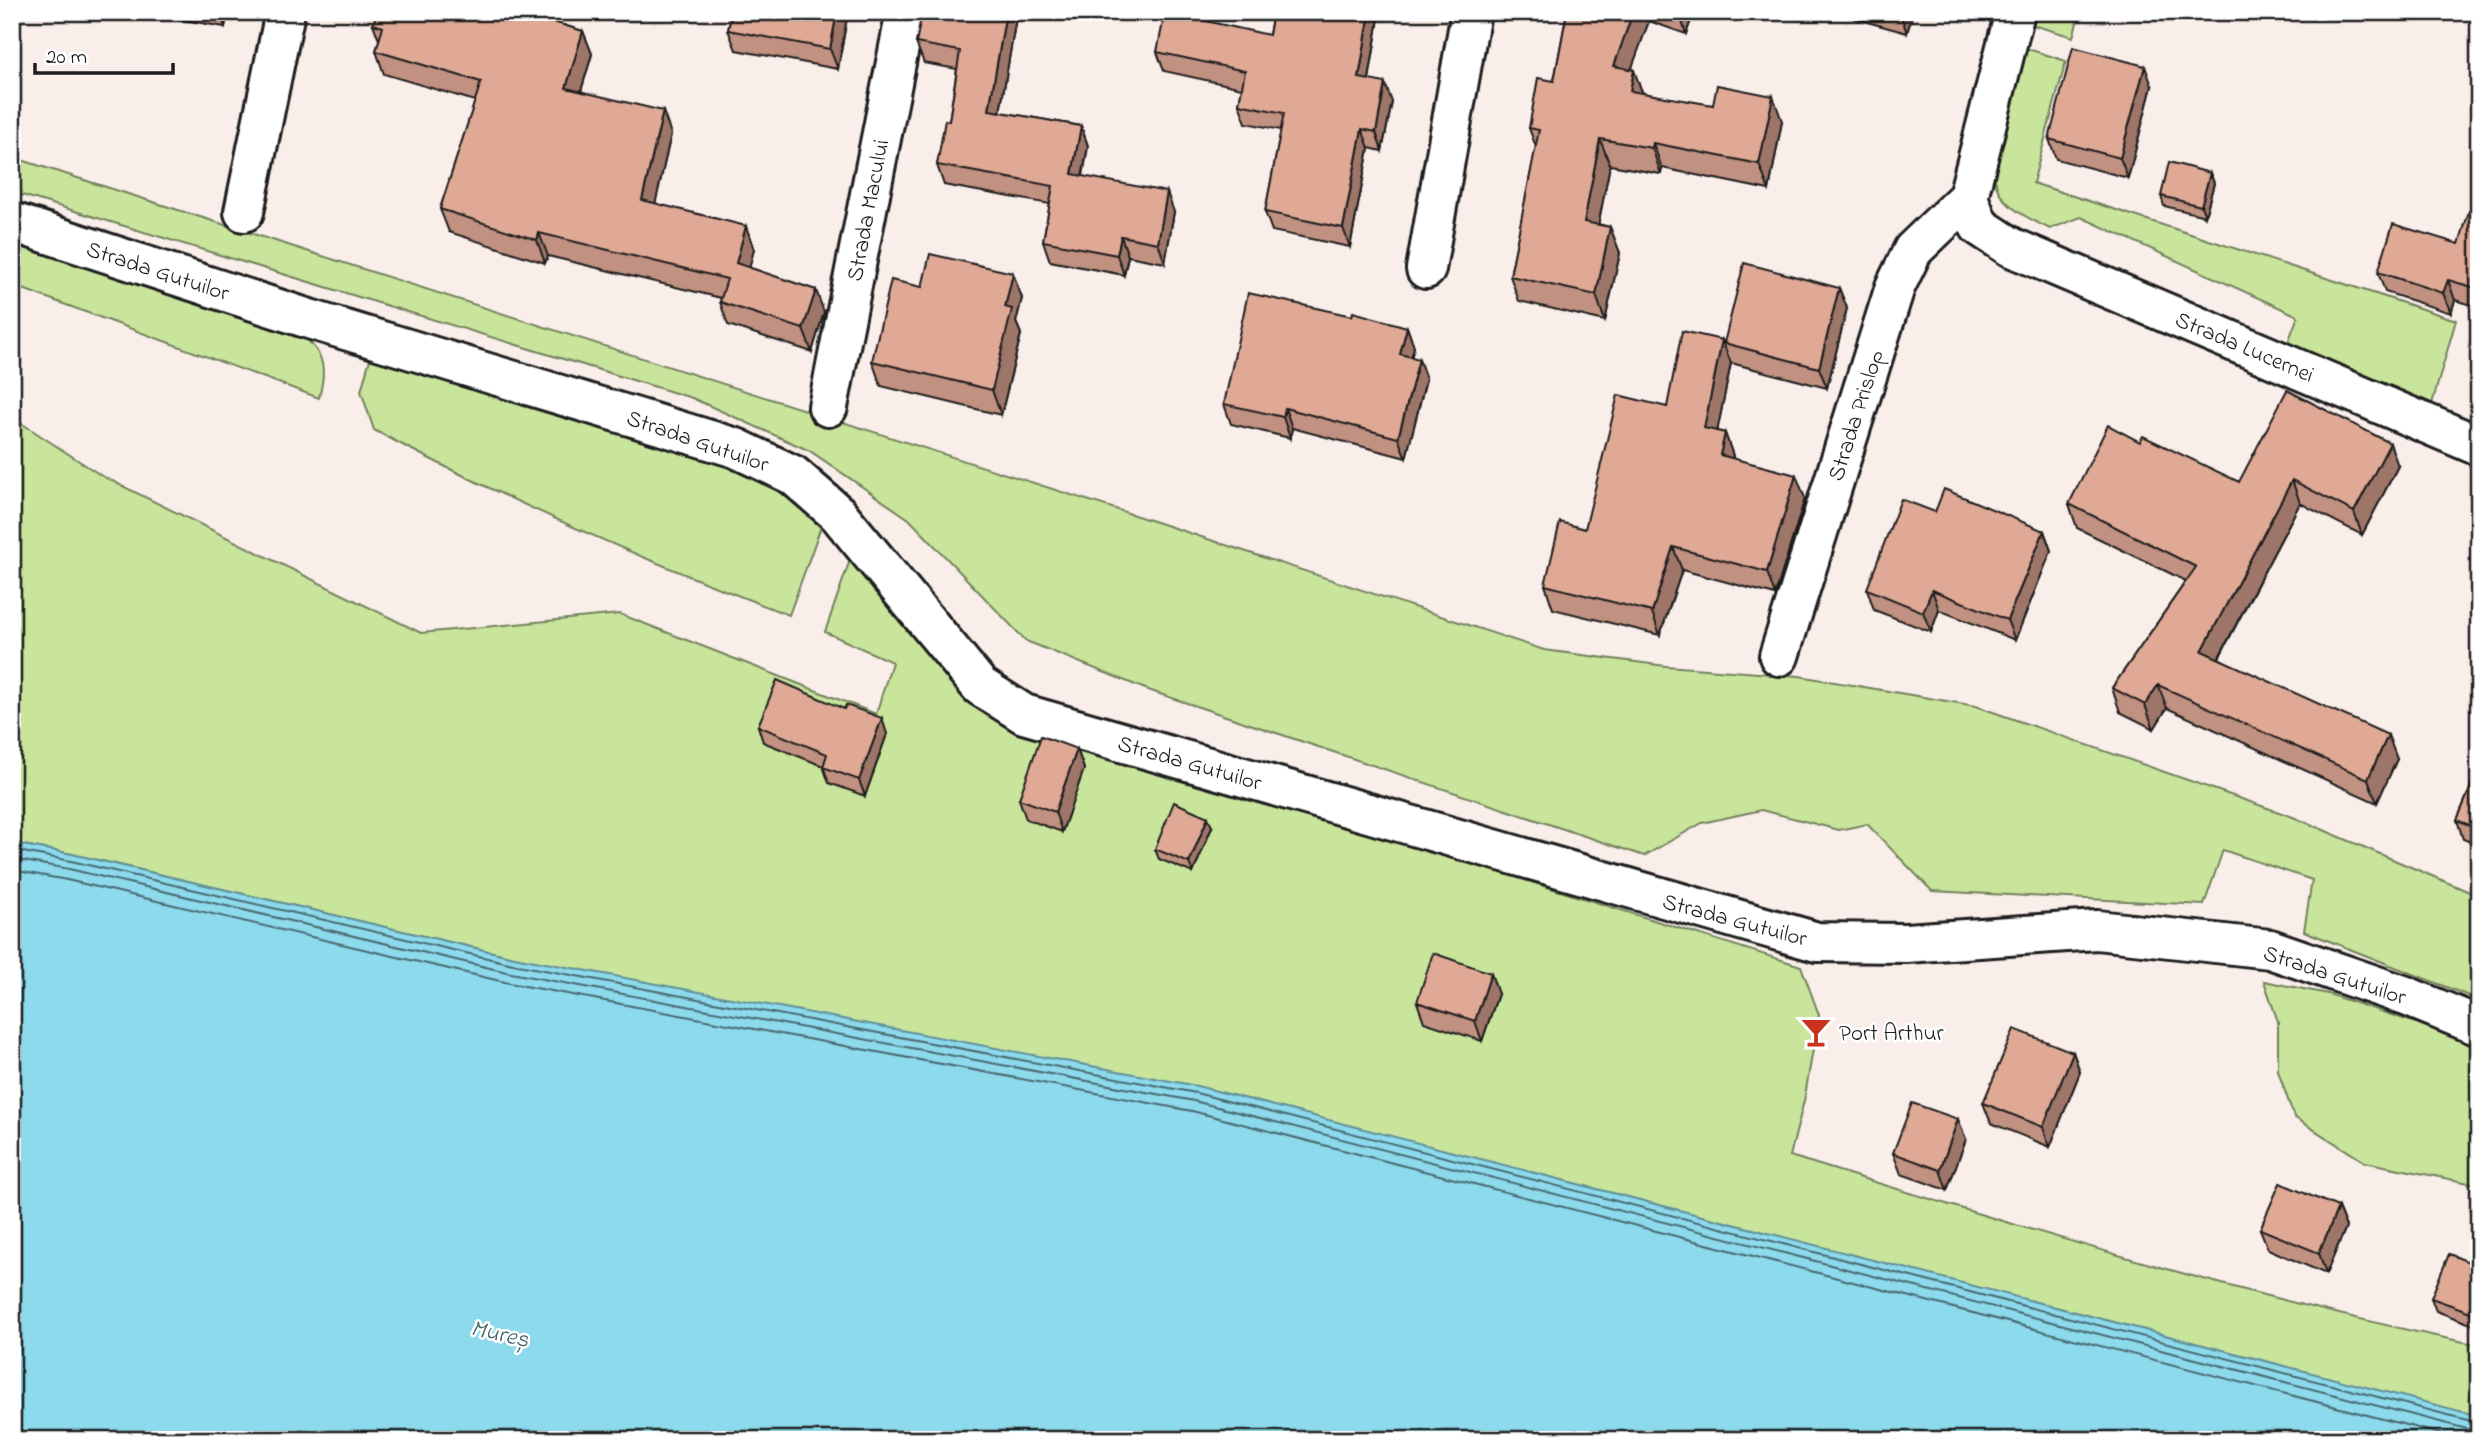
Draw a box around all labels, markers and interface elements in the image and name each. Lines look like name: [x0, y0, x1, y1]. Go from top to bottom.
scale bar: [35, 32, 173, 76]
text: 20 m: [46, 43, 87, 73]
street label: Strada Macului: [840, 137, 899, 284]
street label: Strada Gutuilor: [81, 234, 234, 311]
street label: Strada Lucernei: [2169, 304, 2319, 392]
street label: Strada Prislop: [1821, 346, 1894, 486]
street label: Strada Gutuilor: [622, 403, 774, 482]
street label: Strada Gutuilor: [1113, 728, 1266, 801]
street label: Strada Gutuilor: [1658, 886, 1811, 957]
street label: Strada Gutuilor: [2258, 938, 2411, 1015]
bar icon: Port Arthur: [1799, 1015, 1833, 1049]
place label: Port Arthur: [1839, 1018, 1945, 1051]
water label: Mureș: [467, 1312, 533, 1359]

